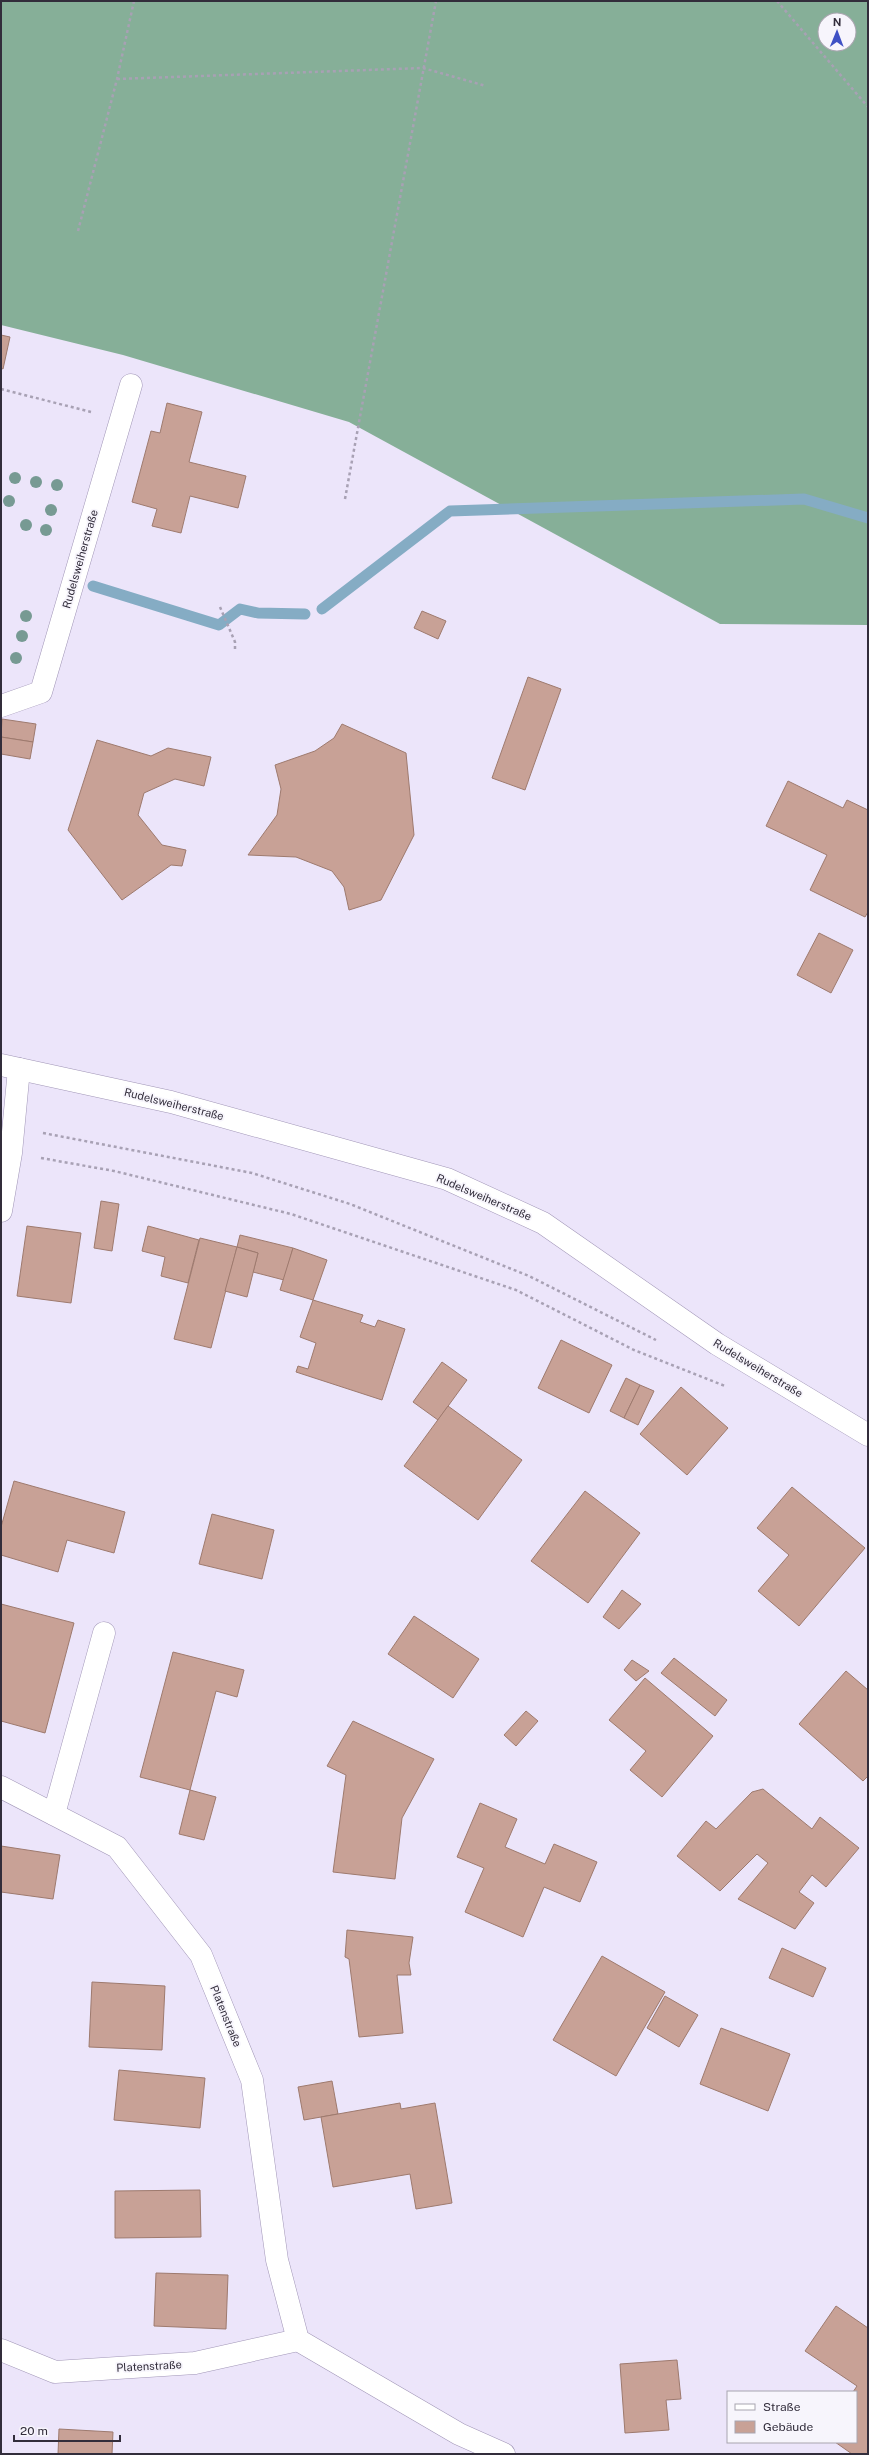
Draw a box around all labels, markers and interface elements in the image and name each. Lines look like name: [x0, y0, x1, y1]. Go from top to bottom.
north arrow: [817, 12, 857, 52]
text: N: [833, 16, 842, 28]
street label: Rudelsweiherstraße: [60, 508, 100, 610]
street label: Rudelsweiherstraße: [123, 1086, 225, 1122]
street label: Rudelsweiherstraße: [435, 1172, 533, 1222]
street label: Rudelsweiherstraße: [711, 1337, 805, 1399]
street label: Platenstraße: [208, 1983, 244, 2049]
street label: Platenstraße: [116, 2358, 182, 2374]
legend: [727, 2391, 857, 2443]
text: Straße: [763, 2400, 801, 2414]
scale bar: [14, 2417, 120, 2443]
text: Gebäude: [763, 2420, 813, 2434]
text: 20 m: [20, 2424, 48, 2438]

